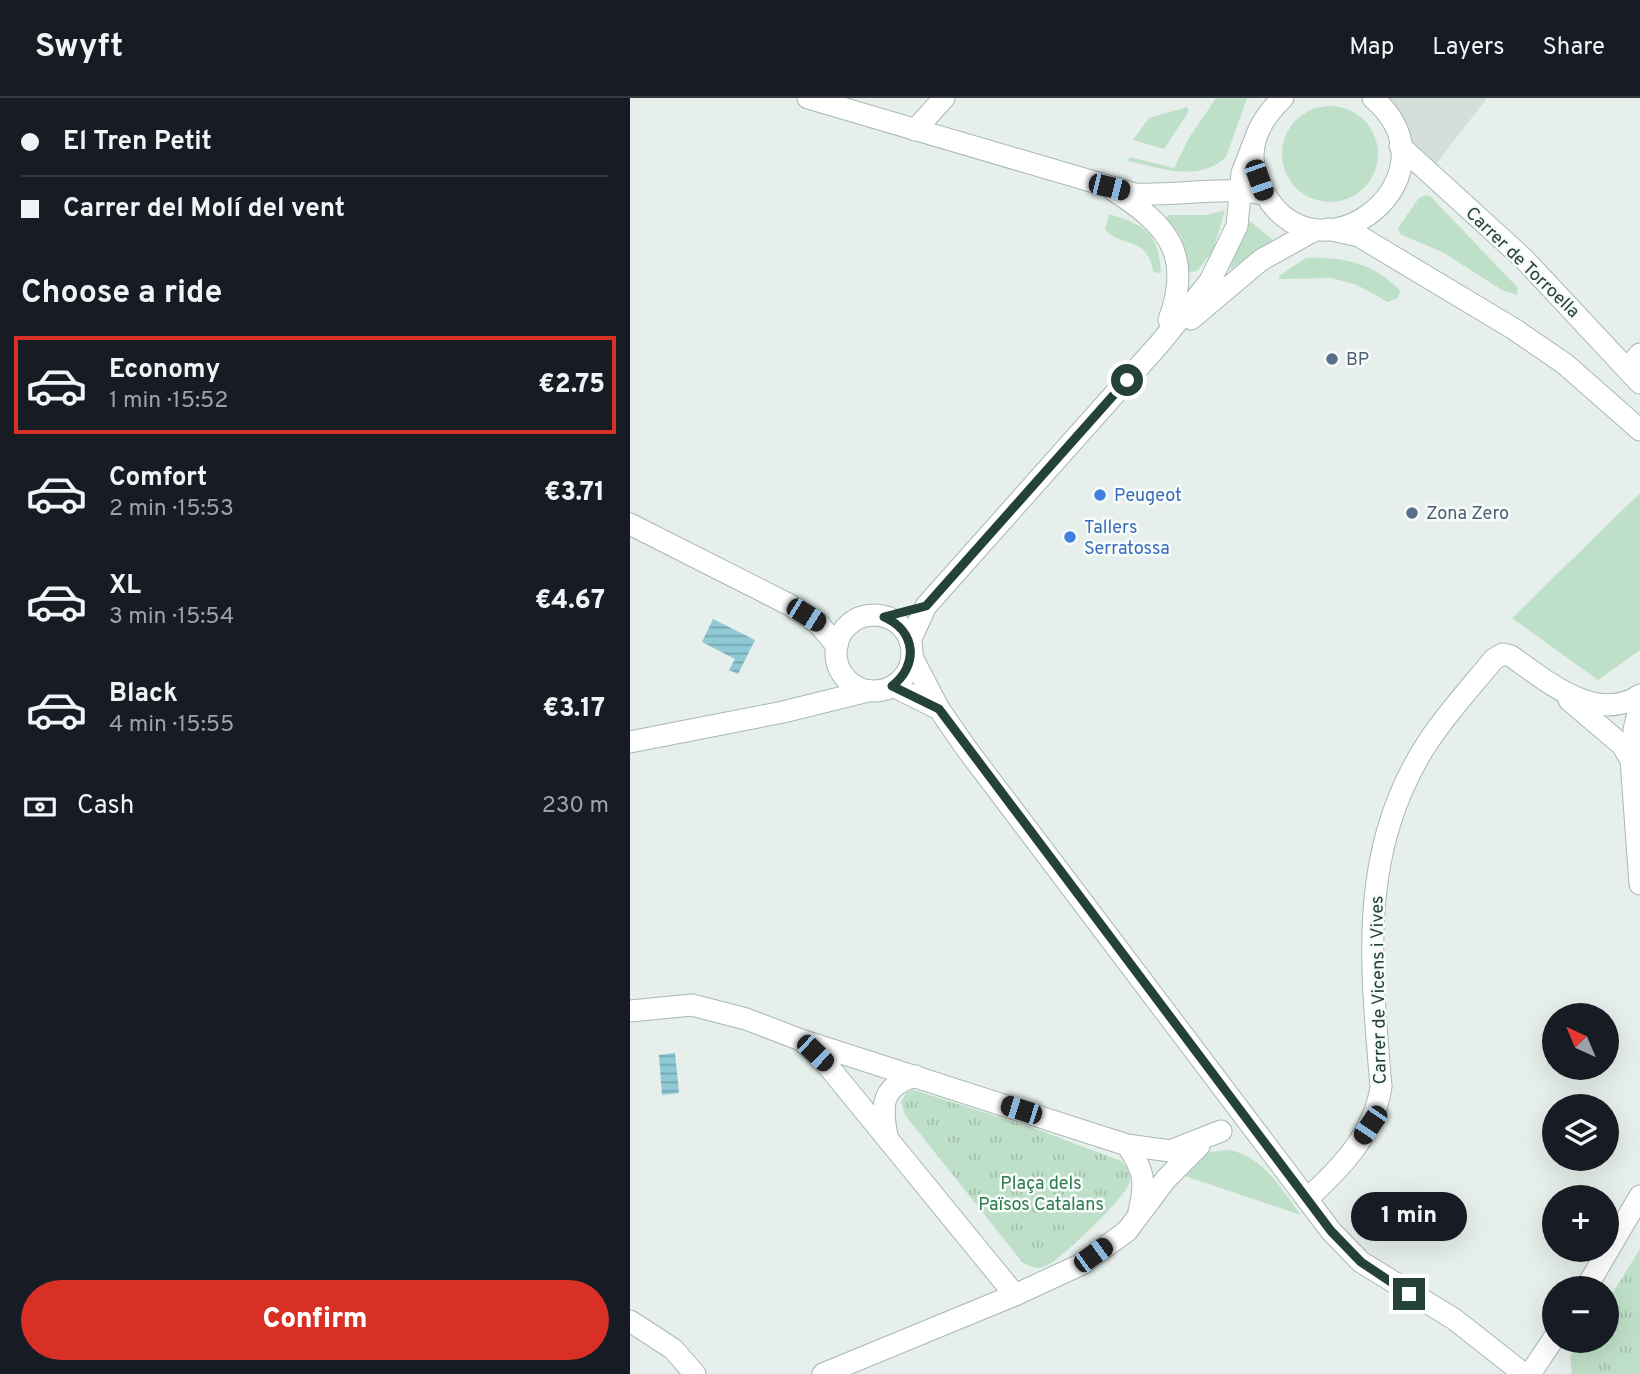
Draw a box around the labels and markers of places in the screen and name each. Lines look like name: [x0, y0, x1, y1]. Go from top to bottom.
place label: BP: [1346, 349, 1369, 372]
marker: BP: [1324, 351, 1340, 367]
place label: Peugeot: [1114, 485, 1182, 508]
marker: Peugeot: [1092, 487, 1108, 503]
place label: Zona Zero: [1426, 503, 1509, 526]
marker: Zona Zero: [1404, 505, 1420, 521]
place label: Tallers Serratossa: [1084, 517, 1170, 561]
marker: Tallers Serratossa: [1062, 529, 1078, 545]

